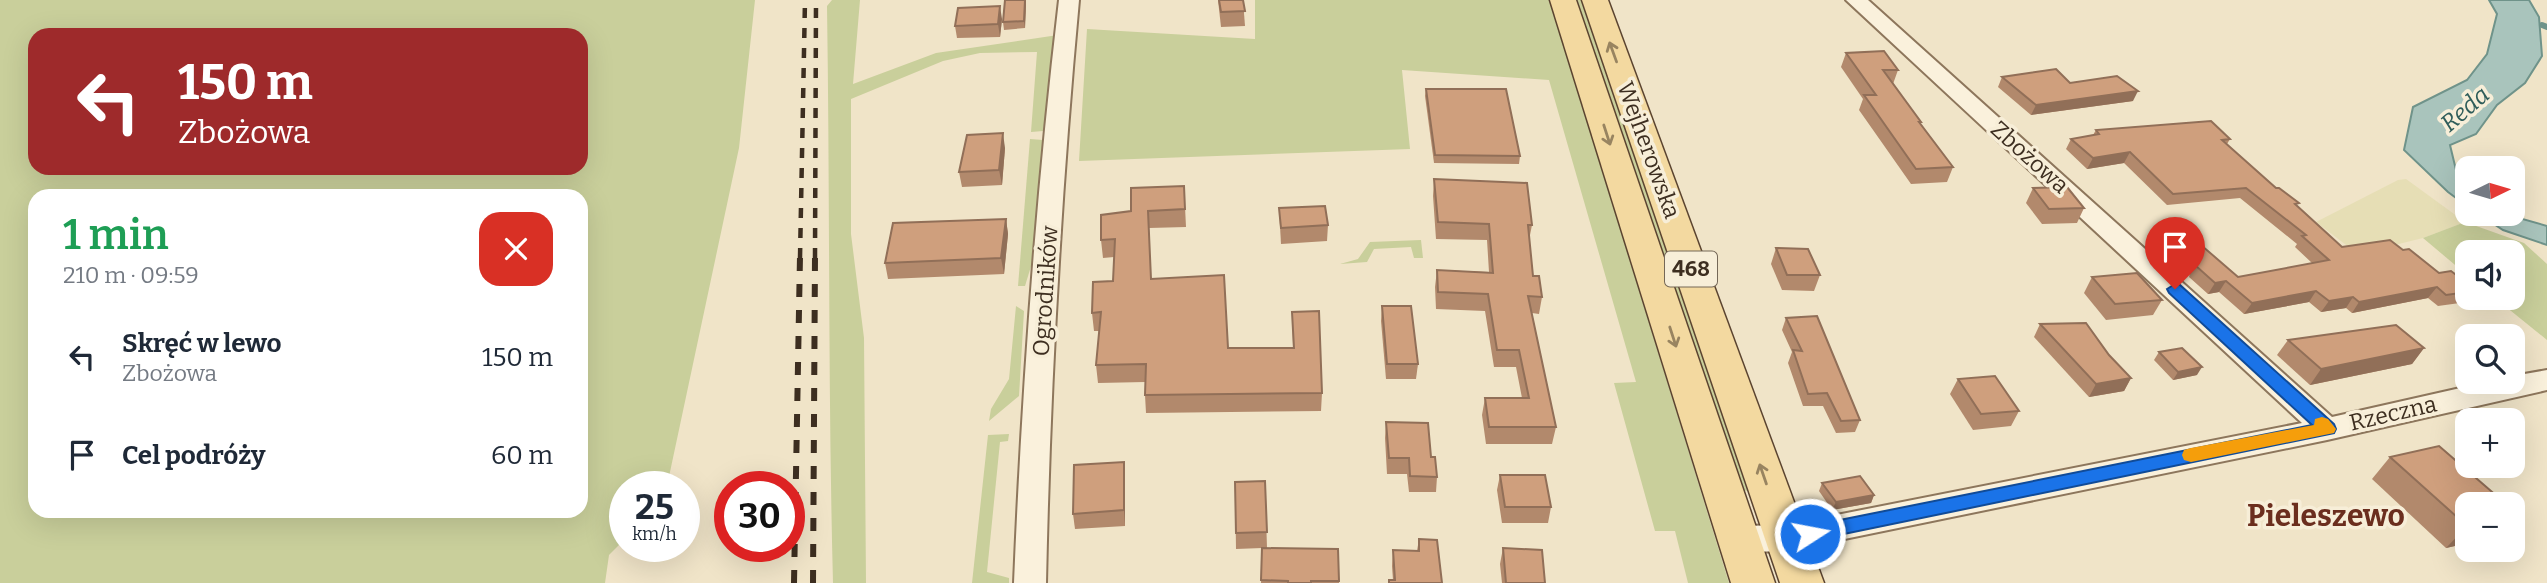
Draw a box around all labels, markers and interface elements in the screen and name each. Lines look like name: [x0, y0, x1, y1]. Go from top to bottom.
one-way arrow: [1606, 41, 1619, 63]
text: 150 m: [178, 53, 313, 112]
icon: left: [63, 56, 154, 147]
street label: Wejherowska: [1611, 78, 1687, 223]
water label: Reda: [2435, 80, 2495, 138]
text: Zbożowa: [178, 113, 310, 151]
street label: Zbożowa: [1985, 115, 2075, 200]
one-way arrow: [1602, 123, 1615, 145]
north arrow: [2455, 156, 2525, 226]
map controls: [2455, 156, 2525, 562]
text: 1 min: [63, 210, 169, 260]
button: close: [479, 212, 553, 286]
pin: [2145, 217, 2205, 289]
street label: Ogrodników: [1026, 224, 1064, 357]
icon: arrive: [2156, 228, 2194, 266]
button: sound: [2455, 240, 2525, 310]
road number: 468: [1665, 252, 1717, 286]
text: 210 m · 09:59: [63, 261, 199, 289]
button: search: [2455, 324, 2525, 394]
one-way arrow: [1668, 326, 1680, 348]
text: Skręć w lewo: [122, 328, 282, 359]
icon: left: [63, 338, 101, 376]
text: 150 m: [482, 342, 553, 373]
text: Zbożowa: [122, 359, 217, 387]
street label: Rzeczna: [2347, 389, 2440, 437]
button: +: [2455, 408, 2525, 478]
icon: arrive: [63, 436, 101, 474]
text: Cel podróży: [122, 440, 265, 471]
text: 60 m: [491, 440, 553, 471]
one-way arrow: [1756, 463, 1769, 485]
speed limit sign: 30: [714, 471, 805, 562]
text: 25: [635, 486, 674, 528]
button: −: [2455, 492, 2525, 562]
position arrow: [1773, 497, 1847, 571]
district label: Pieleszewo: [2247, 498, 2405, 534]
text: km/h: [632, 523, 677, 545]

